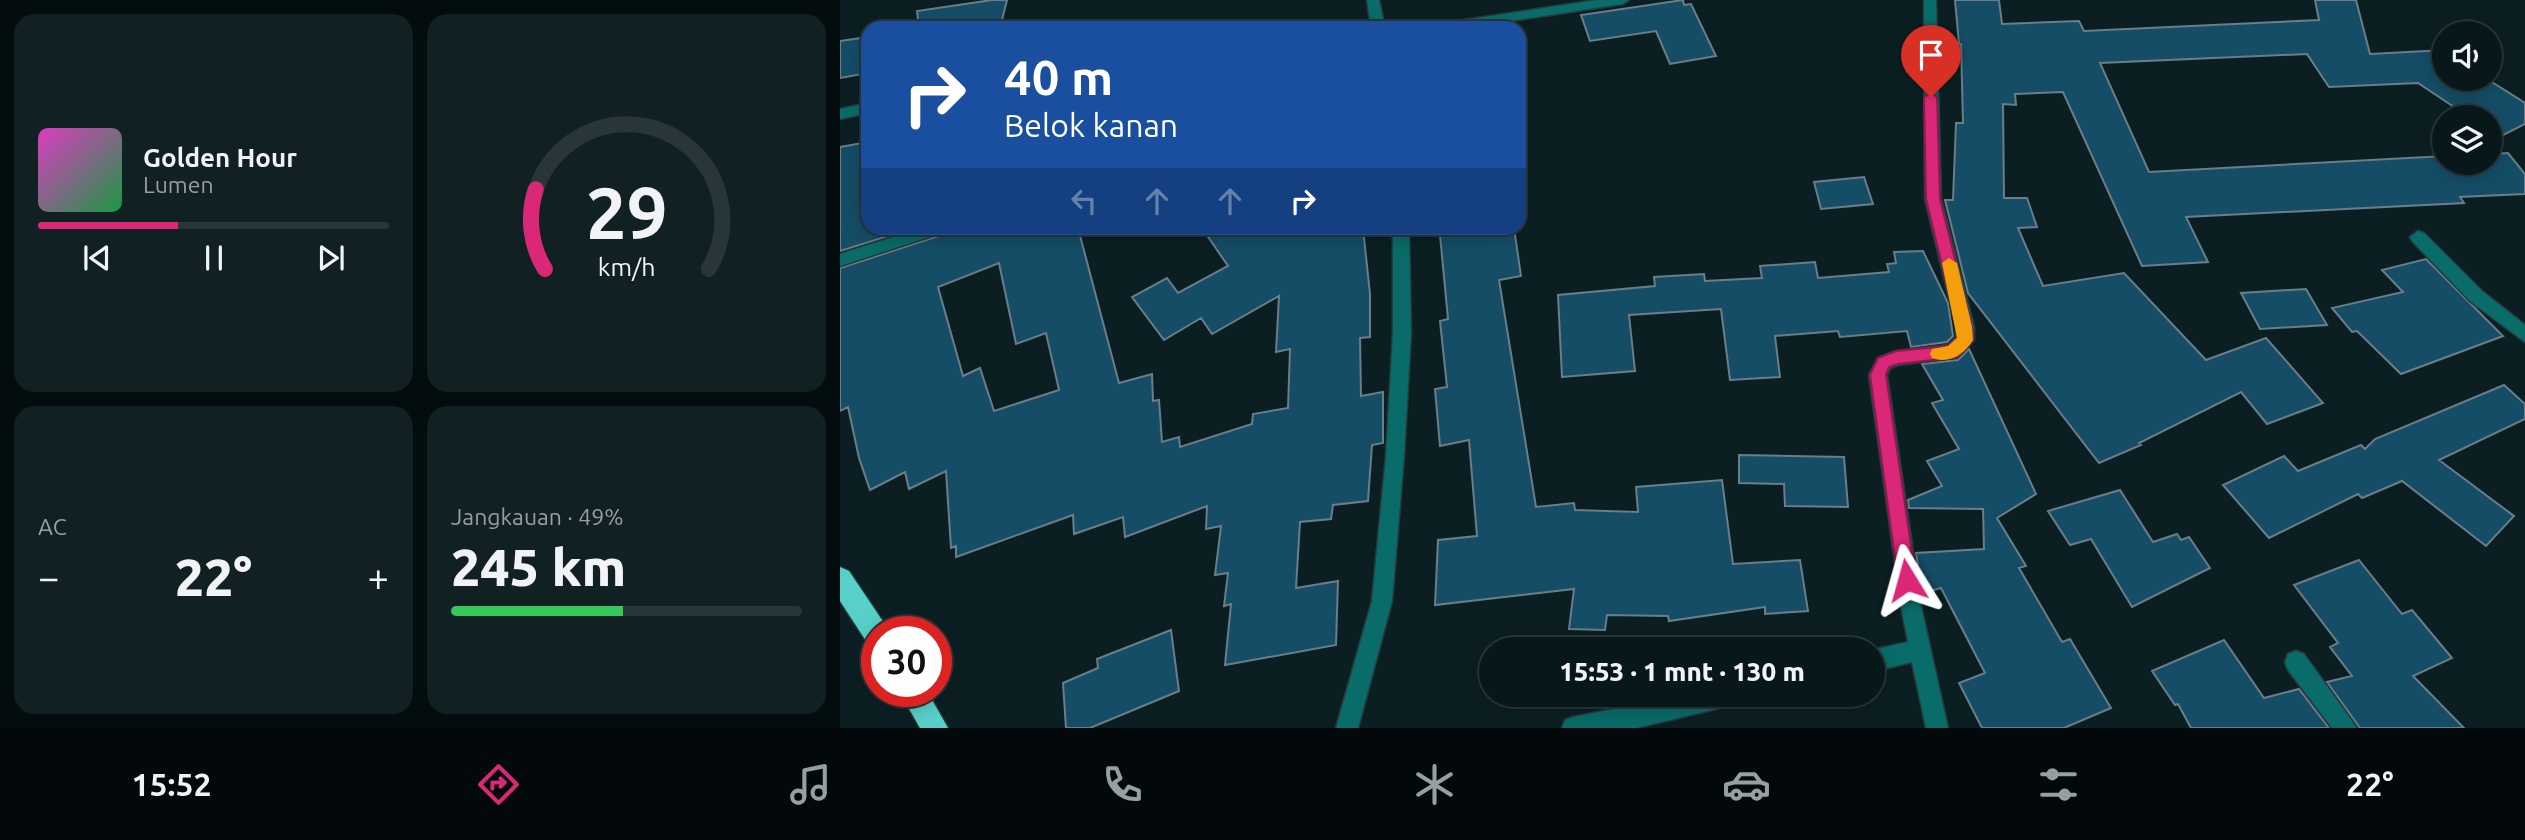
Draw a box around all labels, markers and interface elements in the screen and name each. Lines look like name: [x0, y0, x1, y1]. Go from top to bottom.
map controls: [2432, 21, 2502, 175]
button: sound: [2432, 21, 2502, 91]
pin: [1901, 25, 1961, 97]
icon: arrive: [1912, 36, 1950, 74]
icon: right: [889, 49, 980, 140]
text: 40 m: [1004, 49, 1113, 104]
button: layers: [2432, 105, 2502, 175]
text: Belok kanan: [1004, 107, 1178, 143]
text: Golden Hour: [143, 143, 297, 172]
text: 29: [585, 171, 668, 253]
text: Lumen: [143, 172, 214, 197]
icon: left: [1065, 182, 1103, 220]
icon: ahead: [1138, 182, 1176, 220]
icon: ahead: [1211, 182, 1249, 220]
icon: right: [1284, 182, 1322, 220]
icon: previous: [78, 239, 116, 277]
icon: pause: [195, 239, 233, 277]
icon: next: [312, 239, 350, 277]
text: km/h: [598, 253, 655, 281]
text: Jangkauan · 49%: [451, 504, 623, 529]
text: AC: [38, 514, 67, 539]
text: 245 km: [451, 538, 626, 596]
position arrow: [1870, 543, 1944, 617]
text: 22°: [175, 548, 252, 606]
text: −: [38, 556, 59, 598]
text: +: [368, 556, 389, 598]
speed limit sign: 30: [861, 616, 952, 707]
text: 15:53 · 1 mnt · 130 m: [1559, 657, 1805, 686]
icon: directions: [474, 760, 523, 809]
icon: music: [786, 760, 835, 809]
icon: phone: [1098, 760, 1147, 809]
icon: climate: [1410, 760, 1459, 809]
icon: car: [1722, 760, 1771, 809]
icon: filters: [2034, 760, 2083, 809]
text: 15:52: [131, 766, 212, 802]
text: 22°: [2346, 766, 2394, 802]

